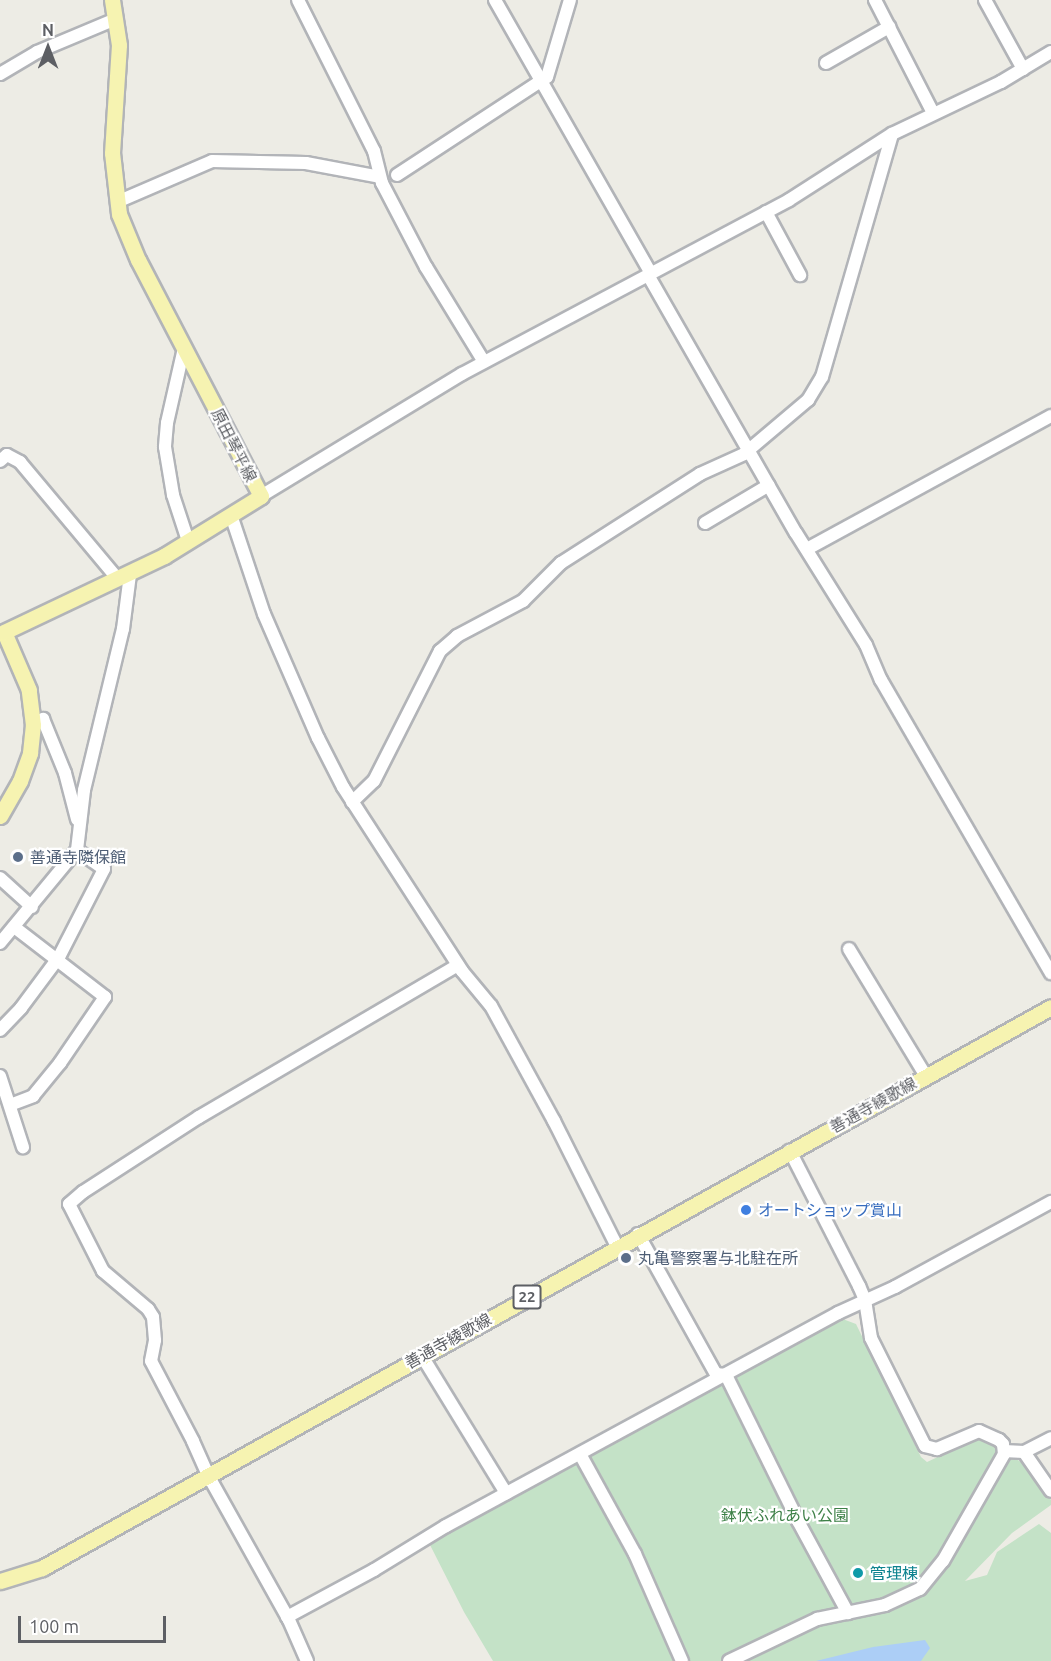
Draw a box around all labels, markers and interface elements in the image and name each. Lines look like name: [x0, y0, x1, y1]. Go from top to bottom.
north arrow: [18, 18, 78, 78]
text: N: [42, 21, 54, 39]
street label: 原田琴平線: [207, 405, 261, 485]
place label: 善通寺隣保館: [30, 847, 126, 867]
marker: 善通寺隣保館: [11, 850, 25, 864]
street label: 善通寺綾歌線: [826, 1073, 920, 1137]
place label: オートショップ賞山: [758, 1200, 902, 1220]
marker: オートショップ賞山: [739, 1203, 753, 1217]
place label: 丸亀警察署与北駐在所: [638, 1248, 798, 1268]
marker: 丸亀警察署与北駐在所: [619, 1251, 633, 1265]
road number: 22: [512, 1285, 542, 1309]
street label: 善通寺綾歌線: [401, 1309, 495, 1373]
park label: 鉢伏ふれあい公園: [721, 1505, 849, 1525]
place label: 管理棟: [870, 1563, 918, 1583]
marker: 管理棟: [851, 1566, 865, 1580]
scale bar: [21, 1604, 170, 1642]
text: 100 m: [29, 1616, 79, 1636]

